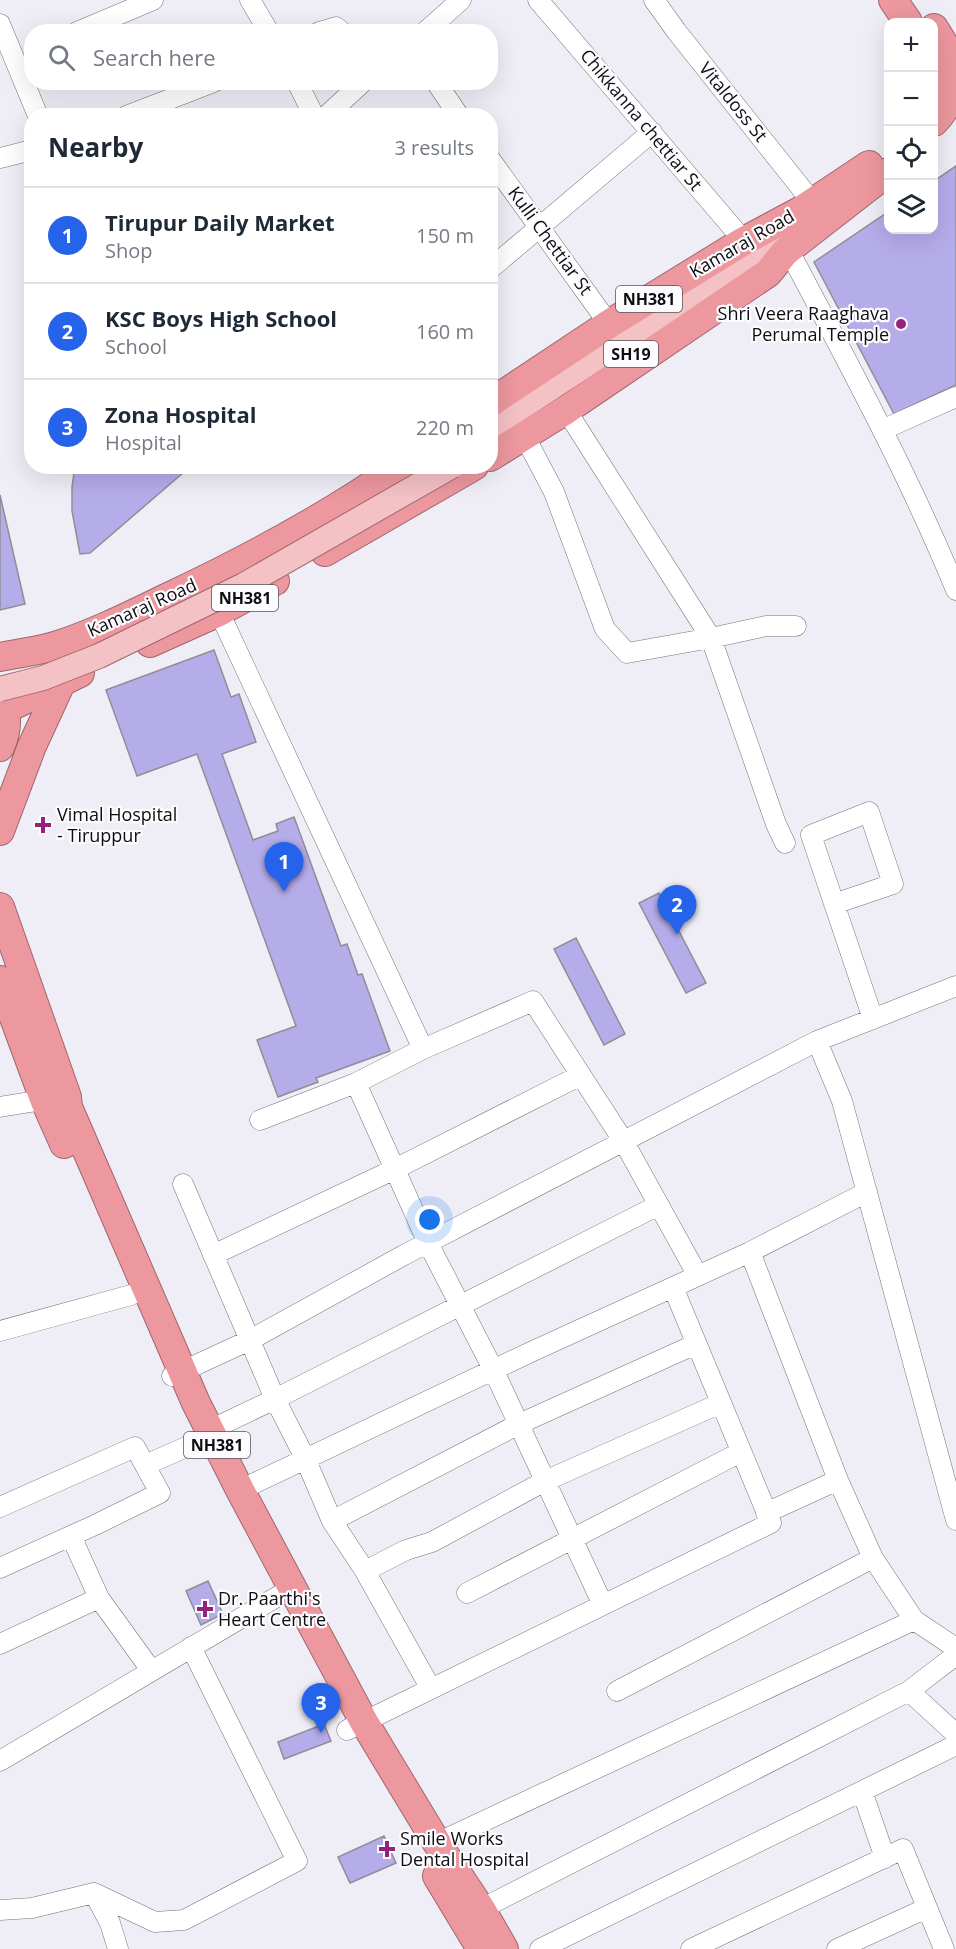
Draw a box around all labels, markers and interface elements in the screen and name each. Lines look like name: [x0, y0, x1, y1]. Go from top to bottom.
map controls: [884, 18, 938, 234]
button: +: [884, 18, 938, 72]
search box: [24, 24, 498, 90]
icon: search: [45, 41, 78, 74]
text: Search here: [93, 42, 216, 72]
street label: Chikkanna chettiar St: [575, 43, 708, 195]
street label: Vitaldoss St: [694, 56, 773, 146]
button: −: [884, 72, 938, 126]
button: locate: [884, 126, 938, 180]
text: Nearby: [48, 129, 143, 165]
text: 3 results: [394, 134, 474, 161]
button: layers: [884, 180, 938, 234]
street label: Kulli Chettiar St: [503, 181, 598, 299]
street label: Kamaraj Road: [685, 203, 798, 283]
text: Tirupur Daily Market: [105, 207, 334, 237]
text: 1: [62, 222, 73, 249]
text: 150 m: [416, 222, 474, 249]
text: Shop: [105, 237, 153, 264]
road number: NH381: [616, 286, 682, 312]
place label: Shri Veera Raaghava Perumal Temple: [718, 301, 889, 346]
text: KSC Boys High School: [105, 303, 337, 333]
marker: Shri Veera Raaghava Perumal Temple: [894, 317, 908, 331]
text: 2: [62, 318, 73, 345]
text: 160 m: [416, 318, 474, 345]
text: School: [105, 333, 167, 360]
road number: SH19: [604, 341, 658, 367]
text: Zona Hospital: [105, 399, 256, 429]
text: 3: [62, 414, 73, 441]
text: 220 m: [416, 414, 474, 441]
text: Hospital: [105, 429, 182, 456]
street label: Kamaraj Road: [83, 572, 200, 642]
road number: NH381: [212, 585, 278, 611]
place label: Vimal Hospital - Tiruppur: [57, 802, 177, 847]
marker: Vimal Hospital - Tiruppur: [34, 816, 52, 834]
pin: 1: [264, 842, 304, 892]
pin: 2: [658, 886, 696, 935]
your location: [415, 1205, 444, 1234]
road number: NH381: [184, 1432, 250, 1458]
place label: Dr. Paarthi's Heart Centre: [218, 1586, 326, 1631]
marker: Dr. Paarthi's Heart Centre: [196, 1600, 214, 1618]
pin: 3: [302, 1684, 340, 1733]
place label: Smile Works Dental Hospital: [400, 1826, 529, 1871]
marker: Smile Works Dental Hospital: [378, 1840, 396, 1858]

